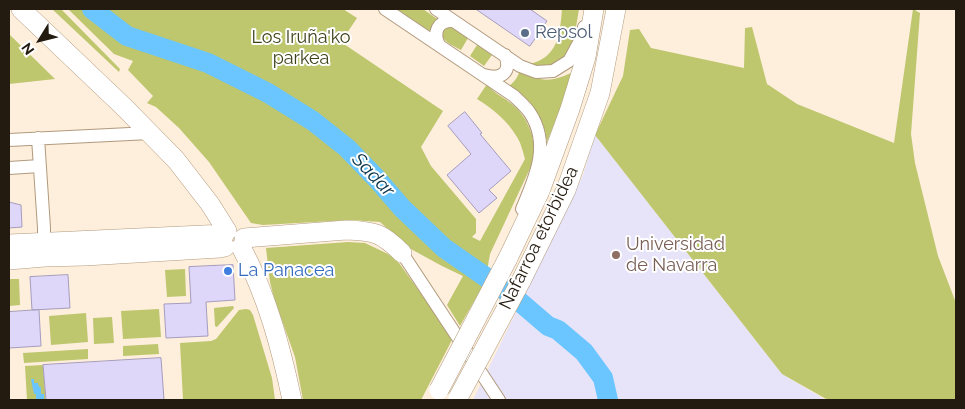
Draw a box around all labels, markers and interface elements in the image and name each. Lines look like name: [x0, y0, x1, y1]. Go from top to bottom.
north arrow: [15, 15, 65, 65]
place label: Repsol: [535, 22, 592, 44]
park label: Los Iruña'ko parkea: [251, 27, 351, 70]
marker: Repsol: [519, 27, 531, 39]
text: N: [18, 40, 37, 58]
water label: Sadar: [347, 148, 399, 202]
street label: Nafarroa etorbidea: [495, 163, 583, 313]
place label: Universidad de Navarra: [626, 234, 725, 276]
marker: Universidad de Navarra: [610, 249, 622, 261]
place label: La Panacea: [238, 260, 334, 282]
marker: La Panacea: [222, 265, 234, 277]

